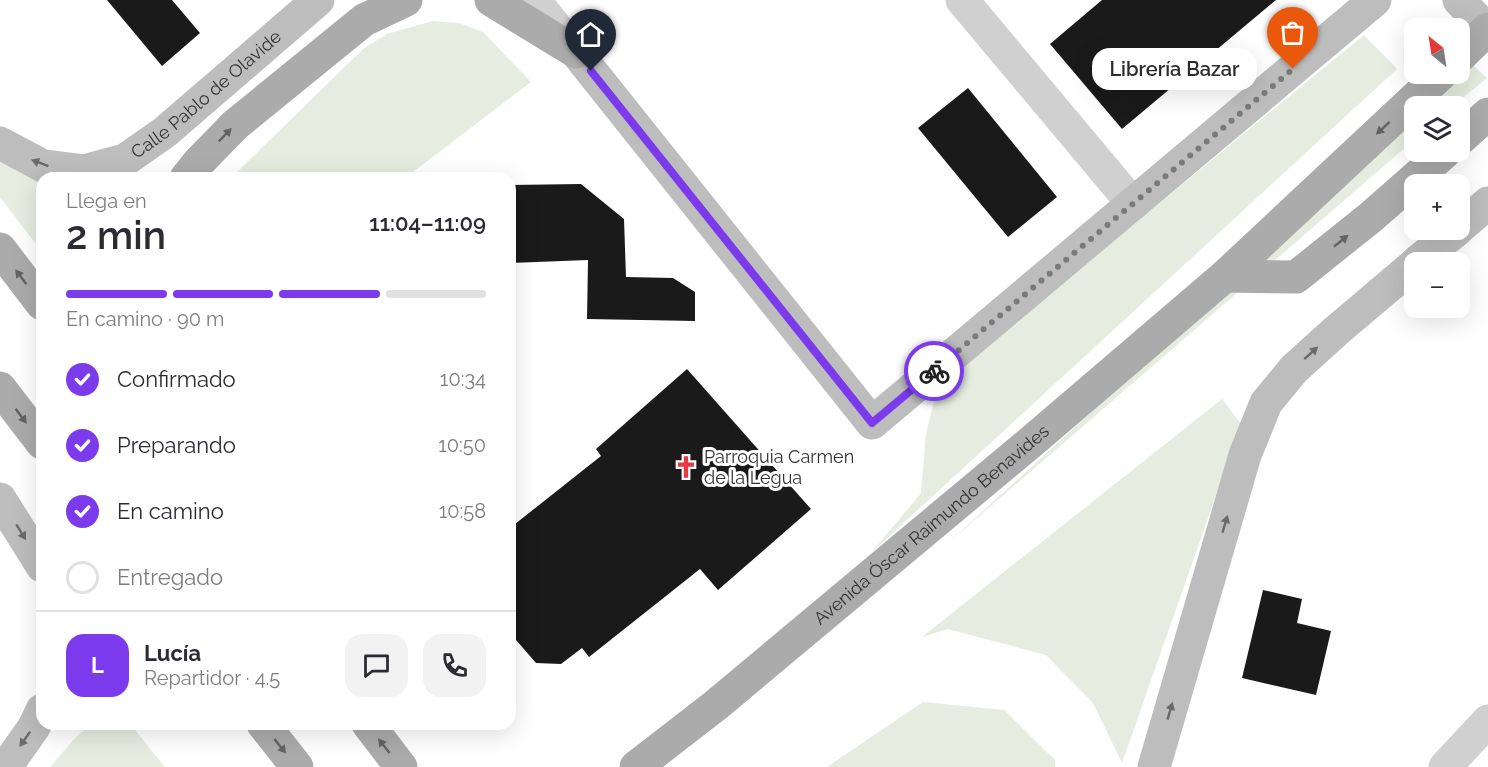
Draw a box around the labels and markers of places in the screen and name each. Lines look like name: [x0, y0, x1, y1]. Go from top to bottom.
pin: [1267, 7, 1318, 69]
pin: [565, 9, 616, 71]
callout: Librería Bazar: [1092, 48, 1257, 90]
place label: Parroquia Carmen de la Legua: [704, 446, 854, 488]
church icon: Parroquia Carmen de la Legua: [673, 454, 699, 480]

